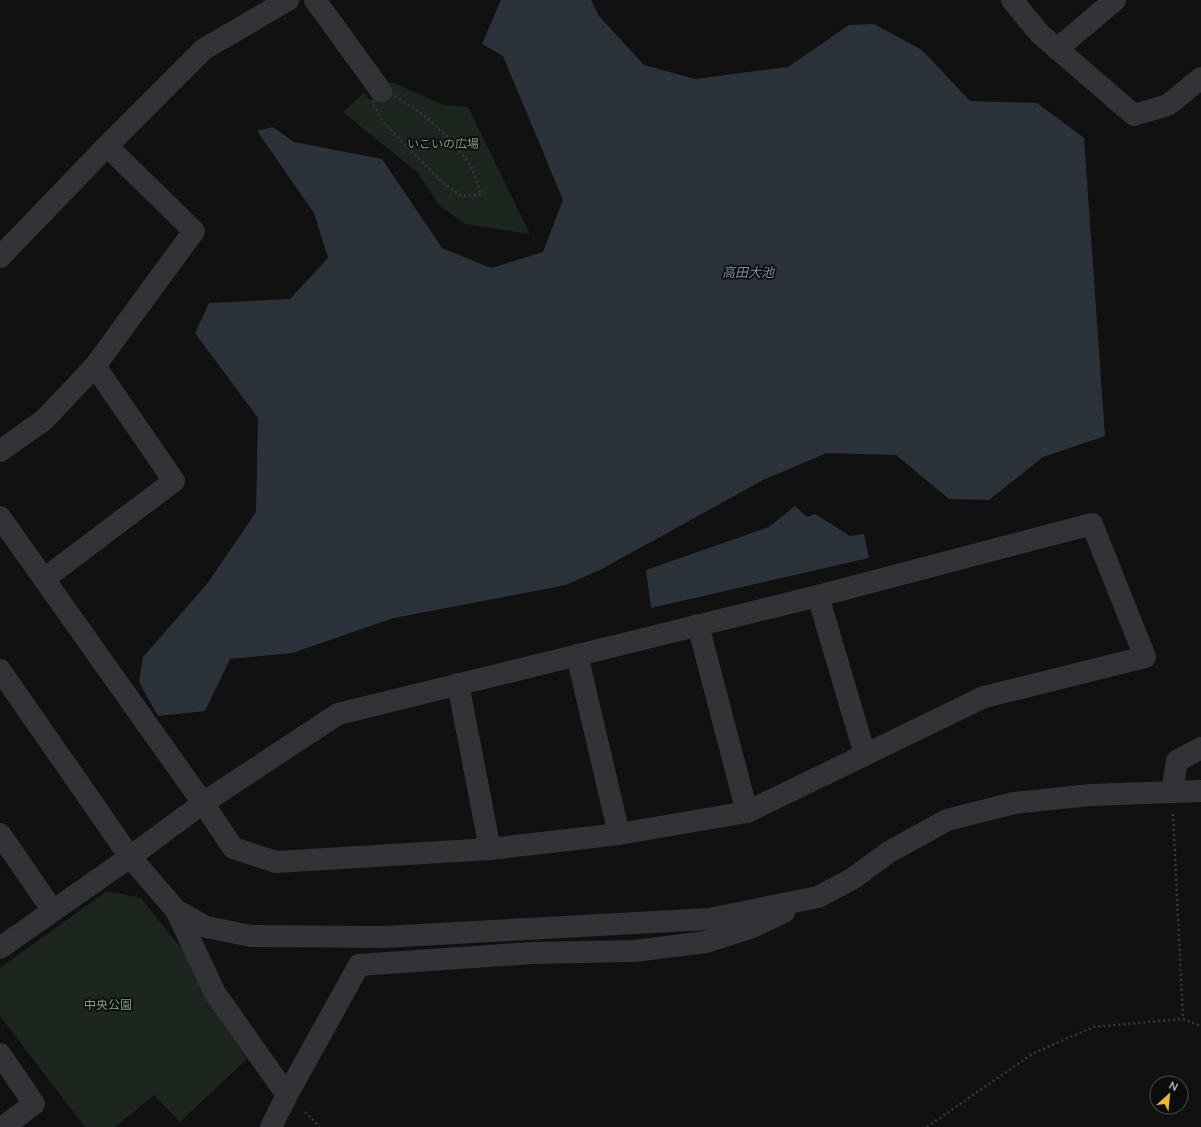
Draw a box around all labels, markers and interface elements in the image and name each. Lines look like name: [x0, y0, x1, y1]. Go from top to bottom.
park label: いこいの広場: [407, 137, 479, 151]
water label: 高田大池: [722, 265, 776, 280]
park label: 中央公園: [84, 998, 132, 1012]
north arrow: [1149, 1075, 1189, 1115]
text: N: [1167, 1079, 1180, 1094]

